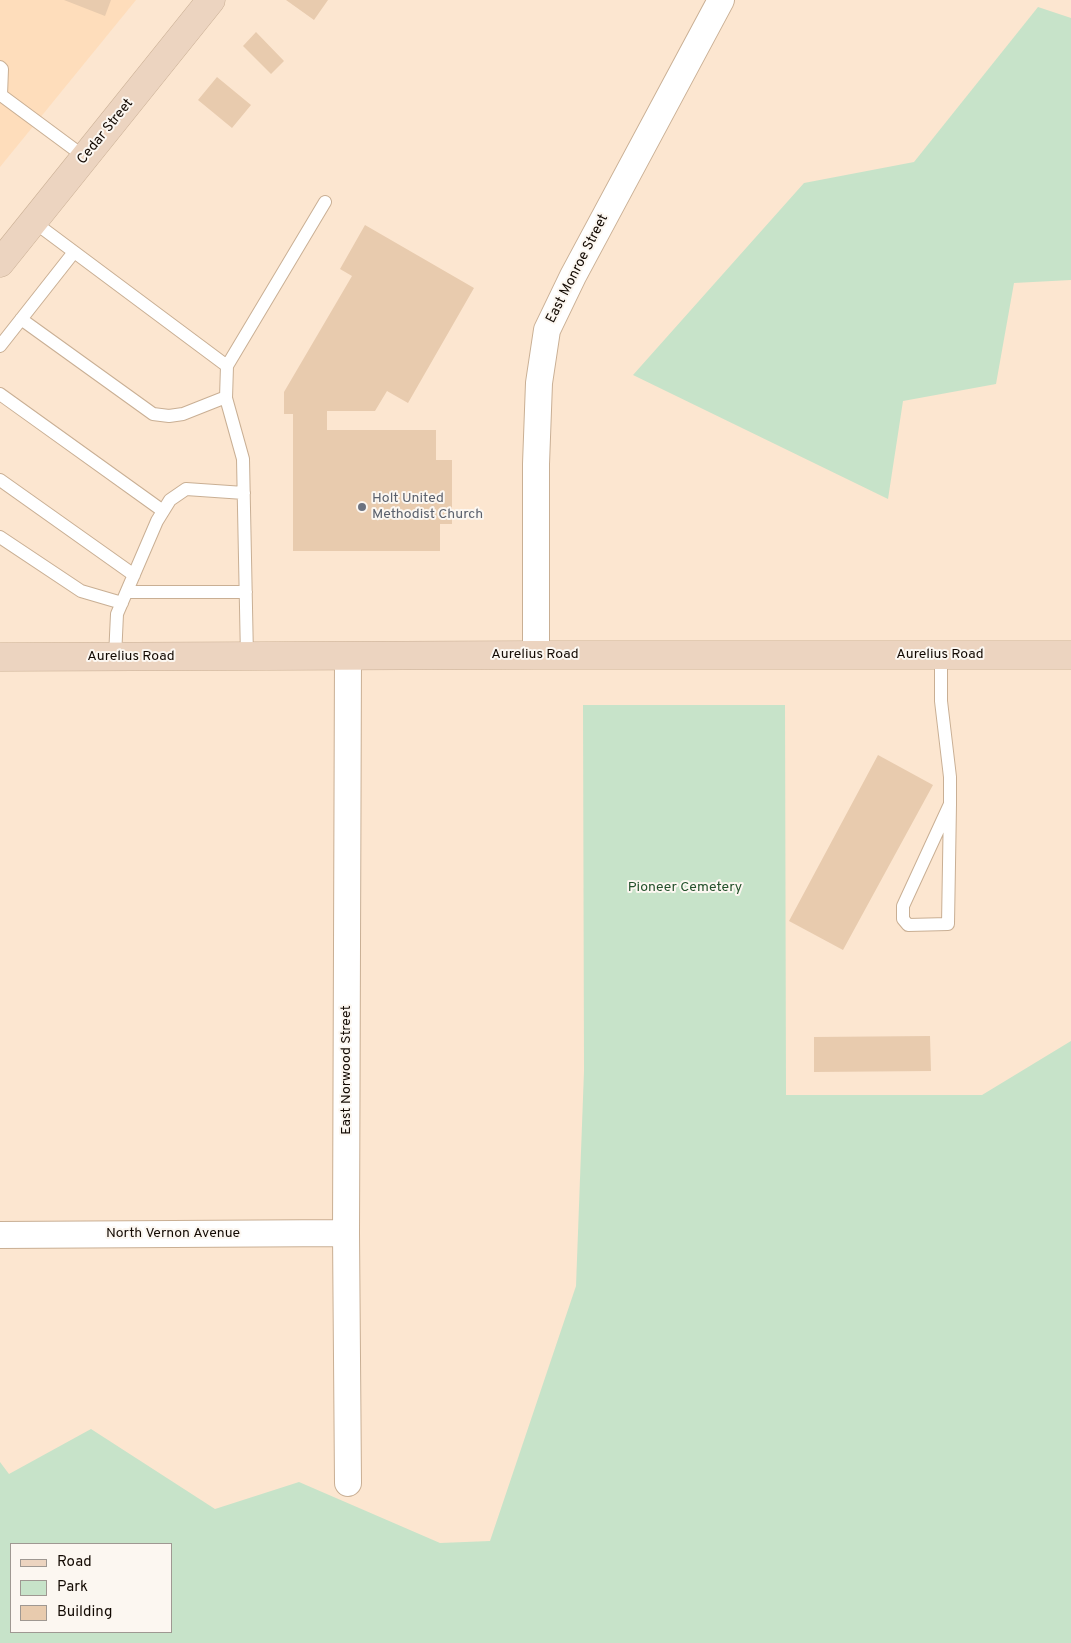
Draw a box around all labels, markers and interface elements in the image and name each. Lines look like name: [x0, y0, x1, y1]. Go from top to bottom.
street label: Cedar Street: [74, 96, 138, 168]
street label: East Monroe Street: [543, 212, 613, 326]
place label: Holt United Methodist Church: [372, 491, 483, 524]
marker: Holt United Methodist Church: [356, 501, 368, 513]
street label: Aurelius Road: [491, 647, 579, 663]
street label: Aurelius Road: [896, 647, 984, 663]
street label: Aurelius Road: [87, 649, 175, 665]
park label: Pioneer Cemetery: [628, 880, 742, 896]
street label: East Norwood Street: [339, 1005, 355, 1135]
street label: North Vernon Avenue: [106, 1226, 240, 1242]
legend: [10, 1543, 172, 1633]
text: Road: [57, 1553, 92, 1572]
text: Park: [57, 1578, 88, 1597]
text: Building: [57, 1603, 112, 1622]

